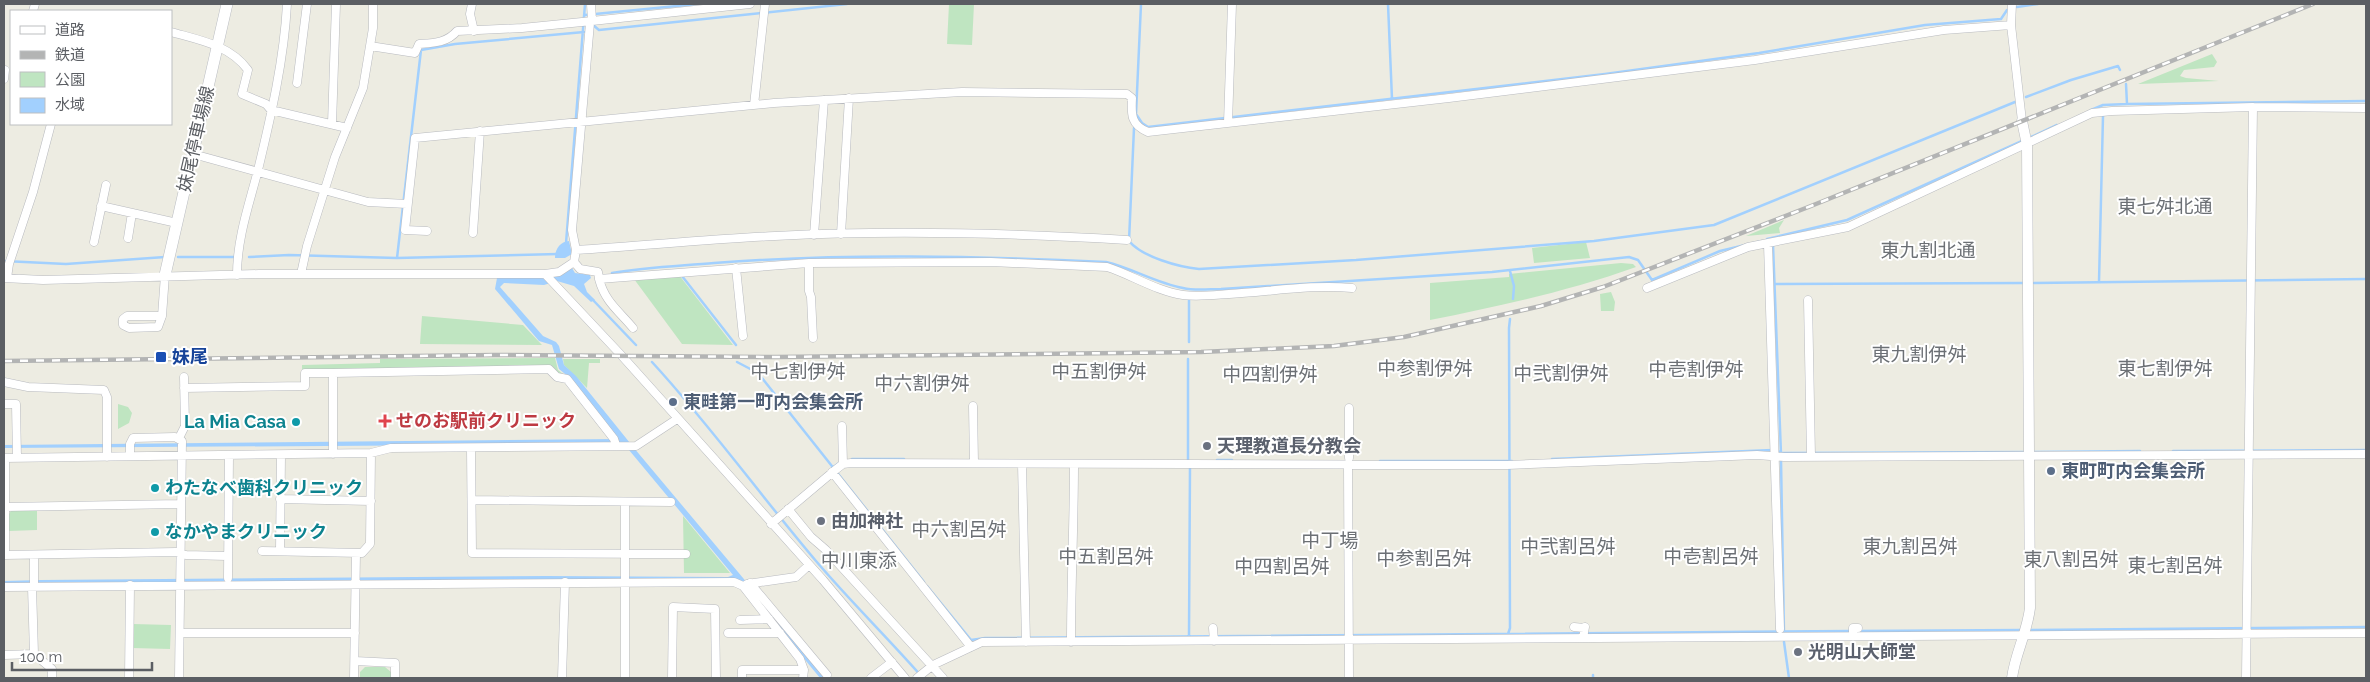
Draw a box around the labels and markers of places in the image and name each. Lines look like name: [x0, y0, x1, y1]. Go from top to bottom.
place label: 妹尾: [172, 346, 208, 367]
marker: 妹尾: [154, 350, 168, 364]
place label: 東畦第一町内会集会所: [683, 391, 863, 412]
marker: 東畦第一町内会集会所: [667, 396, 679, 408]
place label: せのお駅前クリニック: [396, 410, 576, 431]
place label: La Mia Casa: [184, 411, 286, 432]
marker: せのお駅前クリニック: [378, 414, 392, 428]
marker: La Mia Casa: [290, 416, 302, 428]
place label: 天理教道長分教会: [1217, 435, 1361, 456]
marker: 天理教道長分教会: [1201, 440, 1213, 452]
place label: 東町町内会集会所: [2061, 460, 2205, 481]
marker: 東町町内会集会所: [2045, 465, 2057, 477]
place label: わたなべ歯科クリニック: [165, 477, 363, 498]
marker: わたなべ歯科クリニック: [149, 482, 161, 494]
place label: 由加神社: [831, 510, 903, 531]
marker: 由加神社: [815, 515, 827, 527]
place label: なかやまクリニック: [165, 521, 327, 542]
marker: なかやまクリニック: [149, 526, 161, 538]
place label: 光明山大師堂: [1808, 641, 1916, 662]
marker: 光明山大師堂: [1792, 646, 1804, 658]

